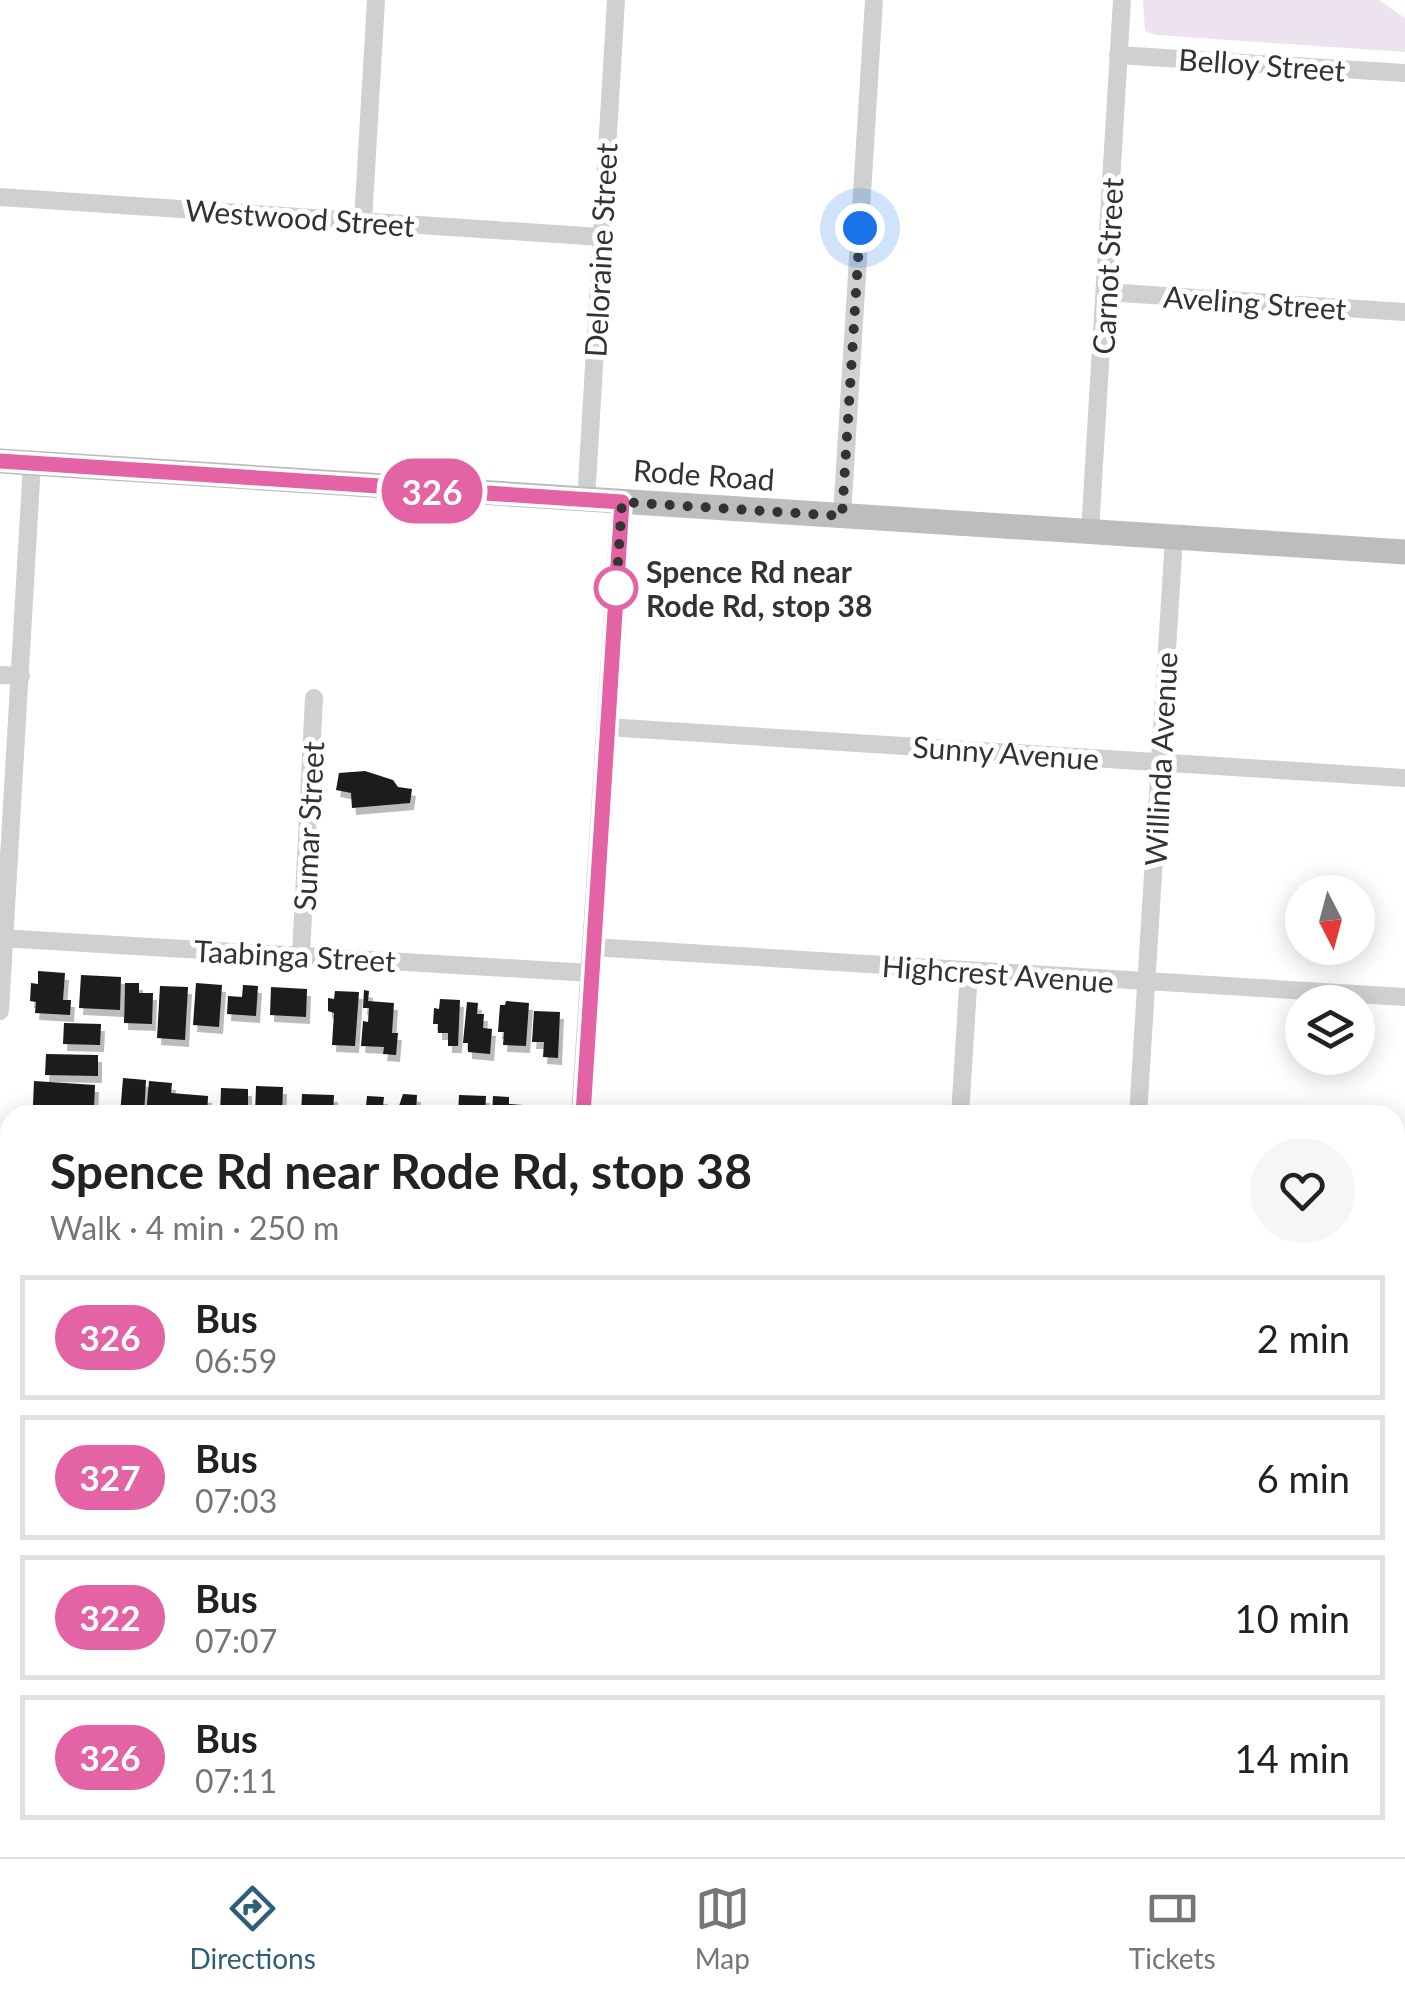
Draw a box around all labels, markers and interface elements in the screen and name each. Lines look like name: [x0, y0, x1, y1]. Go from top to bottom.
street label: Belloy Street: [1177, 40, 1347, 88]
street label: Deloraine Street: [576, 142, 624, 358]
street label: Carnot Street: [1084, 177, 1130, 355]
street label: Westwood Street: [184, 191, 416, 243]
your location: [835, 203, 885, 253]
street label: Aveling Street: [1162, 278, 1348, 326]
street label: Rode Road: [632, 451, 776, 497]
line badge: 326: [374, 458, 490, 524]
text: 326: [402, 470, 462, 512]
place label: Spence Rd near Rode Rd, stop 38: [646, 553, 872, 623]
marker: Spence Rd near Rode Rd, stop 38: [595, 567, 637, 609]
street label: Willinda Avenue: [1136, 651, 1184, 867]
street label: Sunny Avenue: [912, 728, 1100, 776]
street label: Sumar Street: [286, 740, 330, 911]
north arrow: [1285, 875, 1375, 965]
map controls: [1285, 875, 1375, 1075]
street label: Taabinga Street: [193, 932, 397, 978]
street label: Highcrest Avenue: [881, 947, 1115, 999]
button: layers: [1285, 985, 1375, 1075]
button: heart: [1250, 1138, 1355, 1243]
text: Spence Rd near Rode Rd, stop 38: [50, 1142, 752, 1199]
text: Walk · 4 min · 250 m: [50, 1208, 339, 1247]
text: Bus: [195, 1295, 258, 1341]
text: 2 min: [1257, 1315, 1350, 1361]
text: 326: [80, 1316, 140, 1358]
text: 06:59: [195, 1341, 277, 1380]
text: Bus: [195, 1435, 258, 1481]
text: 6 min: [1257, 1455, 1350, 1501]
text: 327: [80, 1456, 140, 1498]
text: 07:03: [195, 1481, 277, 1520]
text: Bus: [195, 1575, 258, 1621]
text: 10 min: [1235, 1595, 1350, 1641]
text: 322: [80, 1596, 140, 1638]
text: 07:07: [195, 1621, 277, 1660]
text: Bus: [195, 1715, 258, 1761]
text: 14 min: [1235, 1735, 1350, 1781]
text: 326: [80, 1736, 140, 1778]
text: 07:11: [195, 1761, 277, 1800]
tab: Directions: [189, 1881, 316, 1975]
tab: Map: [695, 1881, 750, 1975]
tab: Tickets: [1129, 1881, 1216, 1975]

